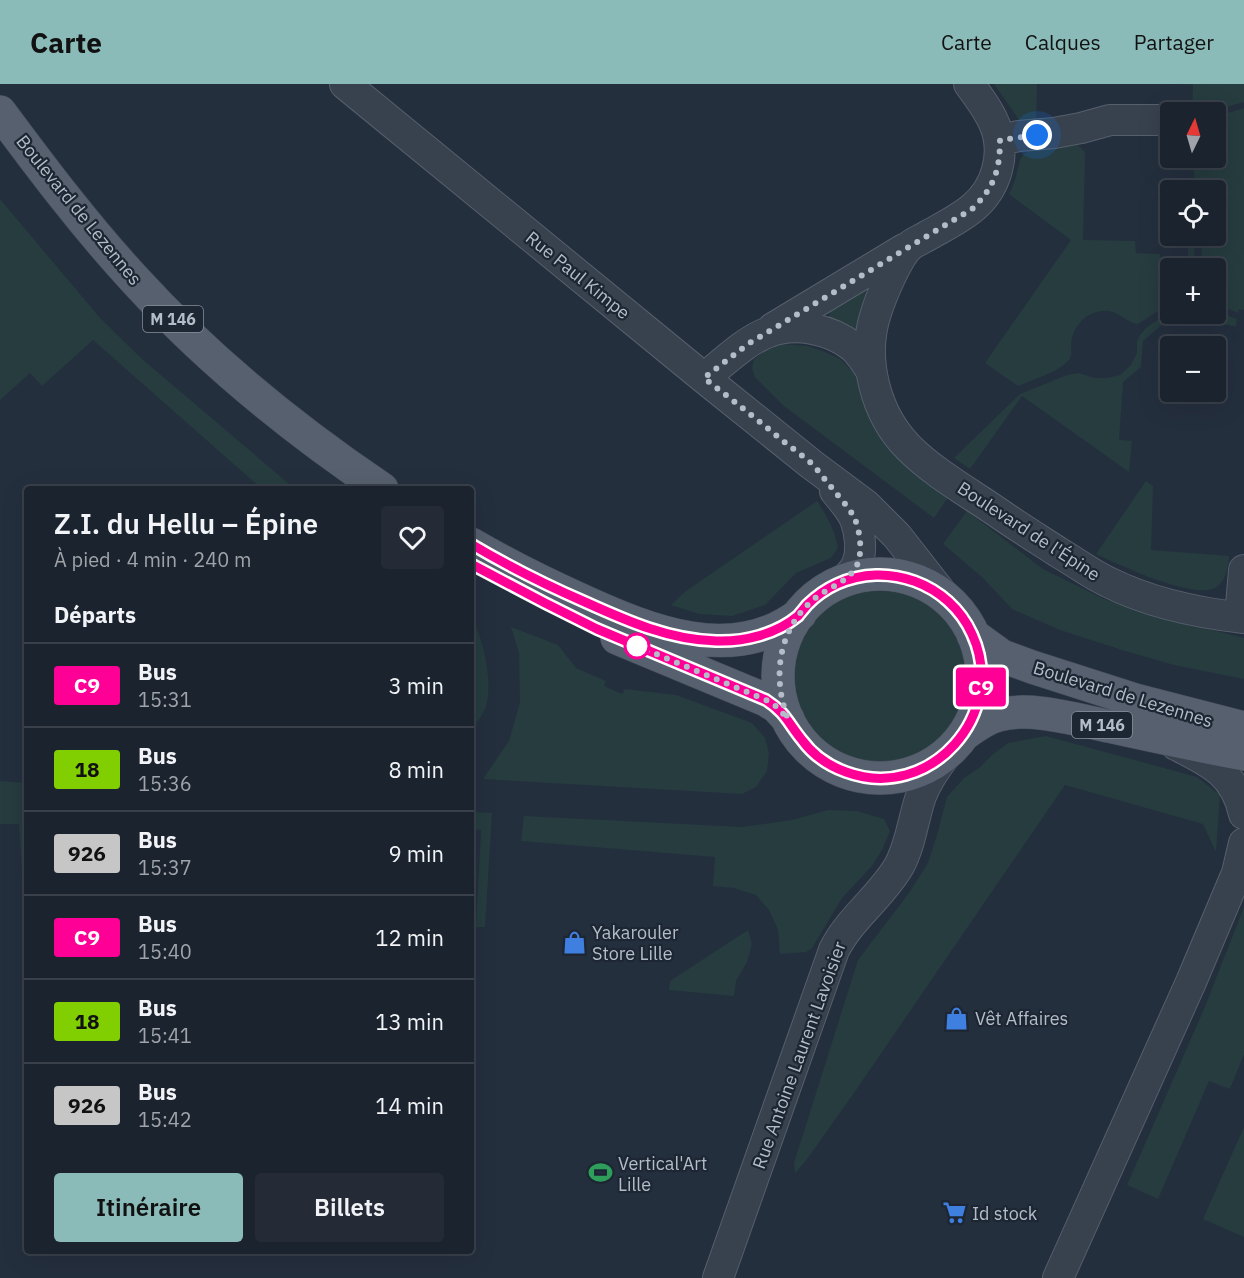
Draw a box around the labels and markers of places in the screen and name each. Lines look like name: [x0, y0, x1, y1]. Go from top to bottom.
unlabelled marker: [624, 633, 650, 659]
place label: Yakarouler Store Lille: [592, 921, 679, 965]
shop icon: Yakarouler Store Lille: [561, 929, 587, 955]
shop icon: Vêt Affaires: [944, 1005, 970, 1031]
place label: Vêt Affaires: [975, 1007, 1068, 1030]
place label: Vertical'Art Lille: [618, 1152, 707, 1196]
sports icon: Vertical'Art Lille: [587, 1160, 613, 1186]
supermarket icon: Id stock: [941, 1200, 967, 1226]
place label: Id stock: [972, 1202, 1038, 1225]

